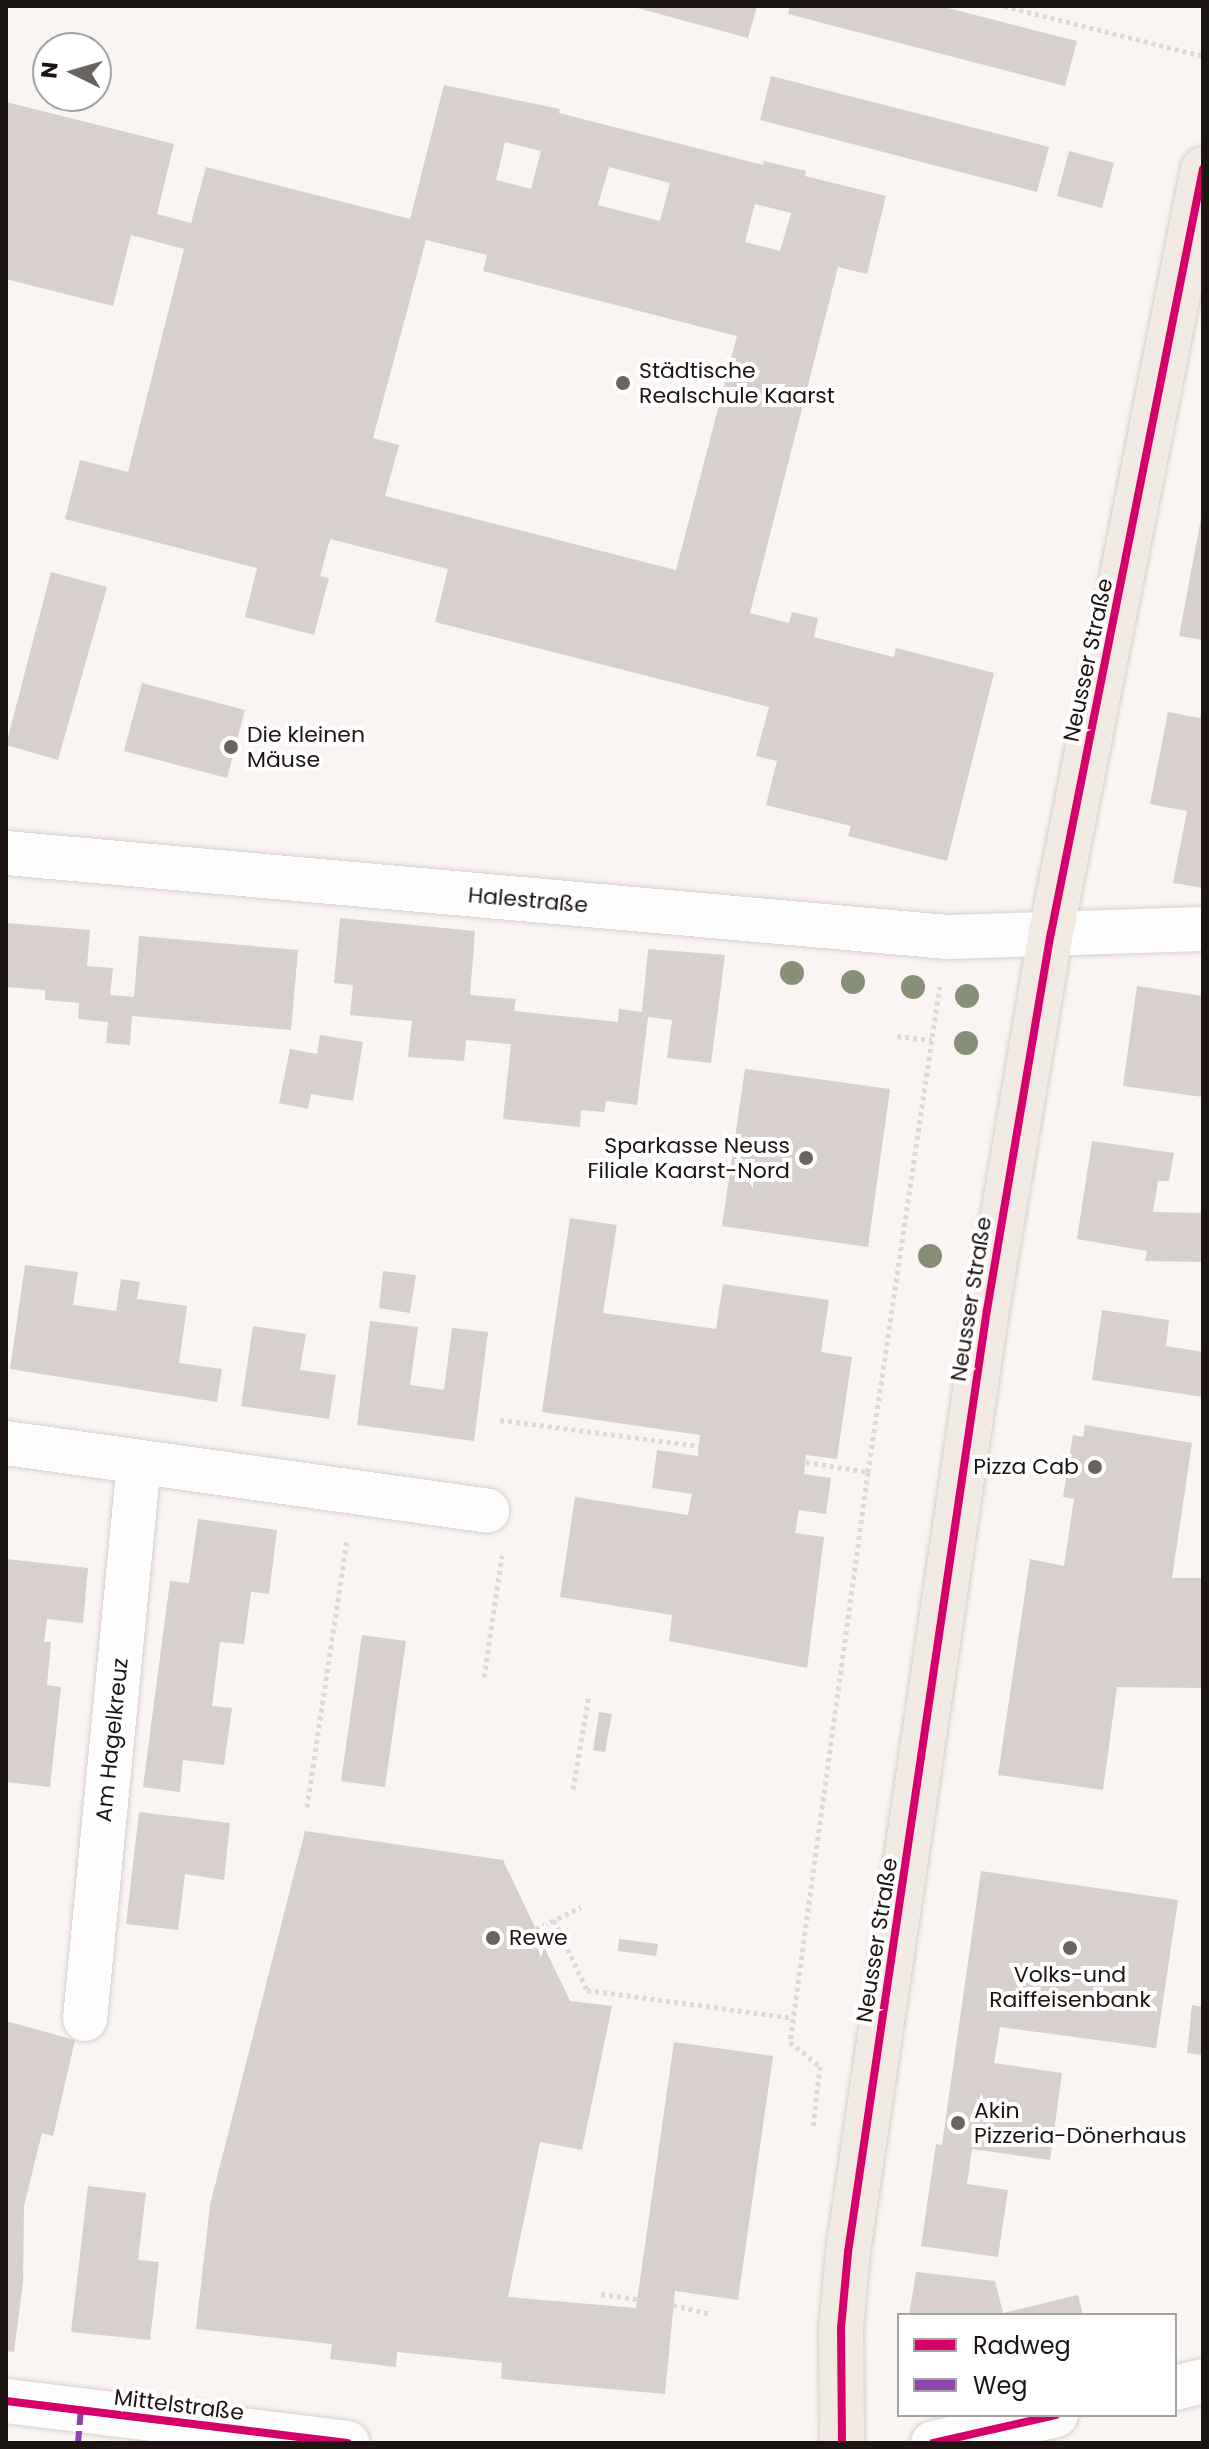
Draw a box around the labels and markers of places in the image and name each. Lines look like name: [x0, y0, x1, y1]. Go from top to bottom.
place label: Städtische Realschule Kaarst: [639, 357, 835, 408]
marker: Städtische Realschule Kaarst: [614, 374, 632, 392]
place label: Die kleinen Mäuse: [247, 721, 365, 772]
marker: Die kleinen Mäuse: [222, 738, 240, 756]
place label: Sparkasse Neuss Filiale Kaarst-Nord: [588, 1132, 790, 1184]
marker: Sparkasse Neuss Filiale Kaarst-Nord: [797, 1149, 815, 1167]
place label: Pizza Cab: [973, 1454, 1079, 1480]
marker: Pizza Cab: [1086, 1458, 1104, 1476]
place label: Rewe: [509, 1925, 568, 1951]
marker: Rewe: [484, 1929, 502, 1947]
marker: Volks-und Raiffeisenbank: [1061, 1939, 1079, 1957]
place label: Volks-und Raiffeisenbank: [989, 1961, 1151, 2012]
place label: Akin Pizzeria-Dönerhaus: [974, 2097, 1186, 2148]
marker: Akin Pizzeria-Dönerhaus: [949, 2114, 967, 2132]

